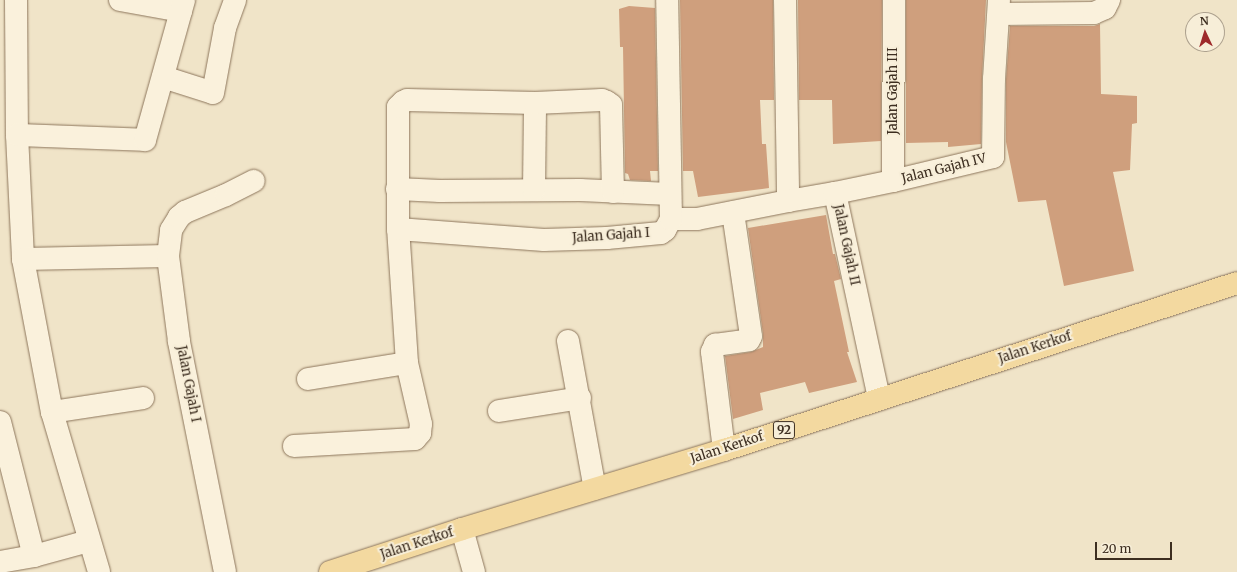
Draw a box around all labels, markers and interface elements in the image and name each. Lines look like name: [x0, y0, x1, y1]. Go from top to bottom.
north arrow: [1185, 12, 1225, 52]
text: N: [1199, 14, 1209, 28]
street label: Jalan Gajah III: [885, 47, 901, 135]
street label: Jalan Gajah IV: [900, 151, 988, 187]
street label: Jalan Gajah II: [830, 203, 862, 287]
street label: Jalan Gajah I: [572, 226, 650, 246]
street label: Jalan Kerkof: [996, 329, 1074, 367]
street label: Jalan Gajah I: [173, 344, 203, 424]
road number: 92: [772, 420, 796, 440]
street label: Jalan Kerkof: [688, 429, 766, 467]
street label: Jalan Kerkof: [378, 525, 456, 563]
scale bar: [1097, 534, 1174, 560]
text: 20 m: [1102, 541, 1131, 556]

